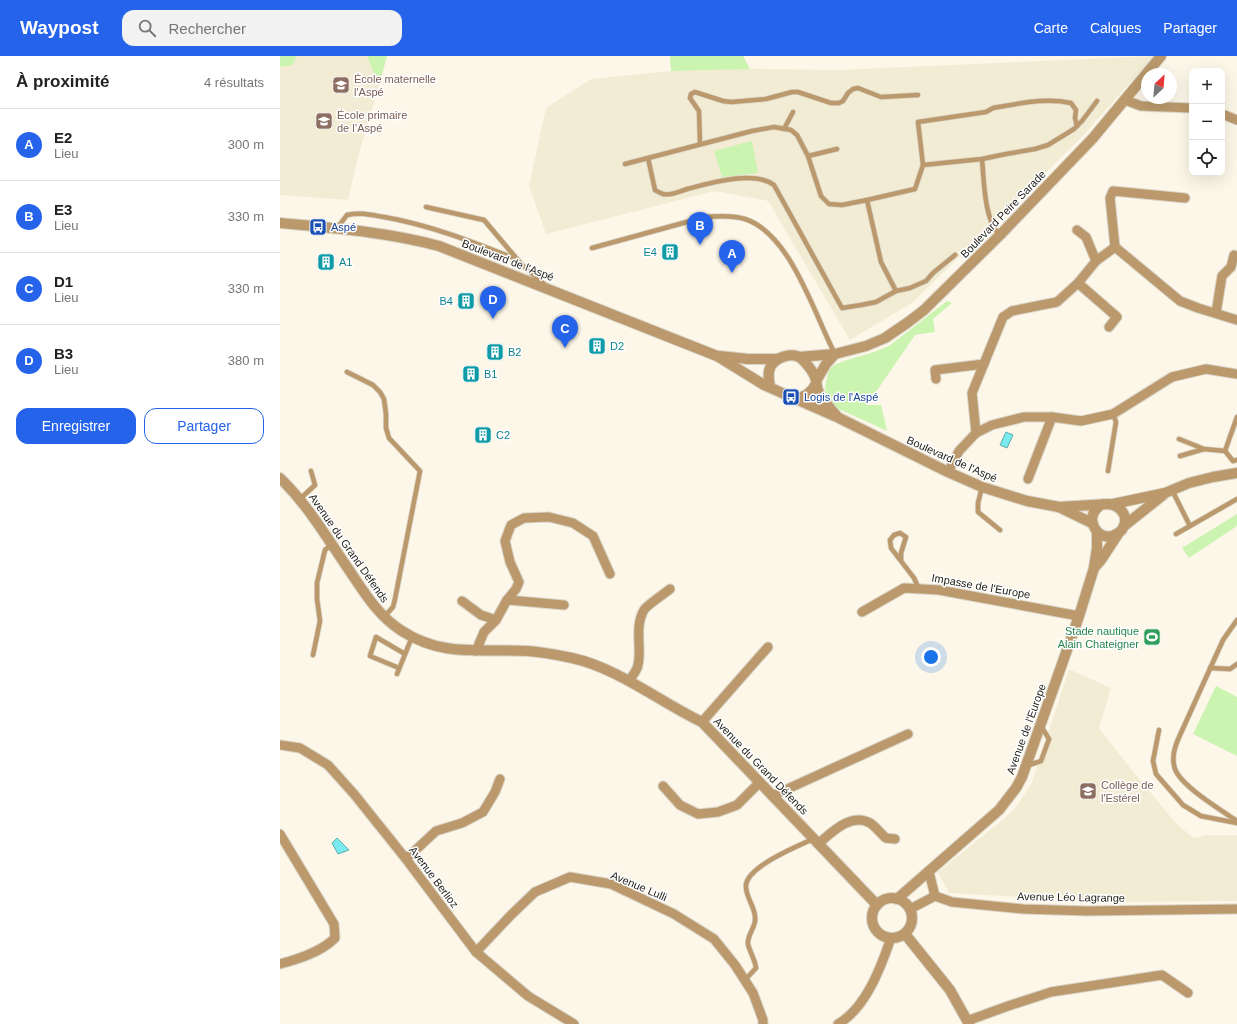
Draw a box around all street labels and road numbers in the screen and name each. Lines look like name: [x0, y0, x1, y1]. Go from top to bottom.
street label: Boulevard Peire Sarade: [958, 168, 1048, 260]
street label: Boulevard de l'Aspé: [460, 237, 556, 283]
street label: Boulevard de l'Aspé: [905, 434, 999, 484]
street label: Avenue du Grand Défends: [307, 491, 391, 605]
street label: Impasse de l'Europe: [931, 571, 1031, 601]
street label: Avenue de l'Europe: [1004, 682, 1048, 776]
street label: Avenue du Grand Défends: [712, 715, 811, 817]
street label: Avenue Berlioz: [407, 844, 461, 910]
street label: Avenue Lulli: [609, 869, 669, 903]
street label: Avenue Léo Lagrange: [1017, 890, 1125, 904]

